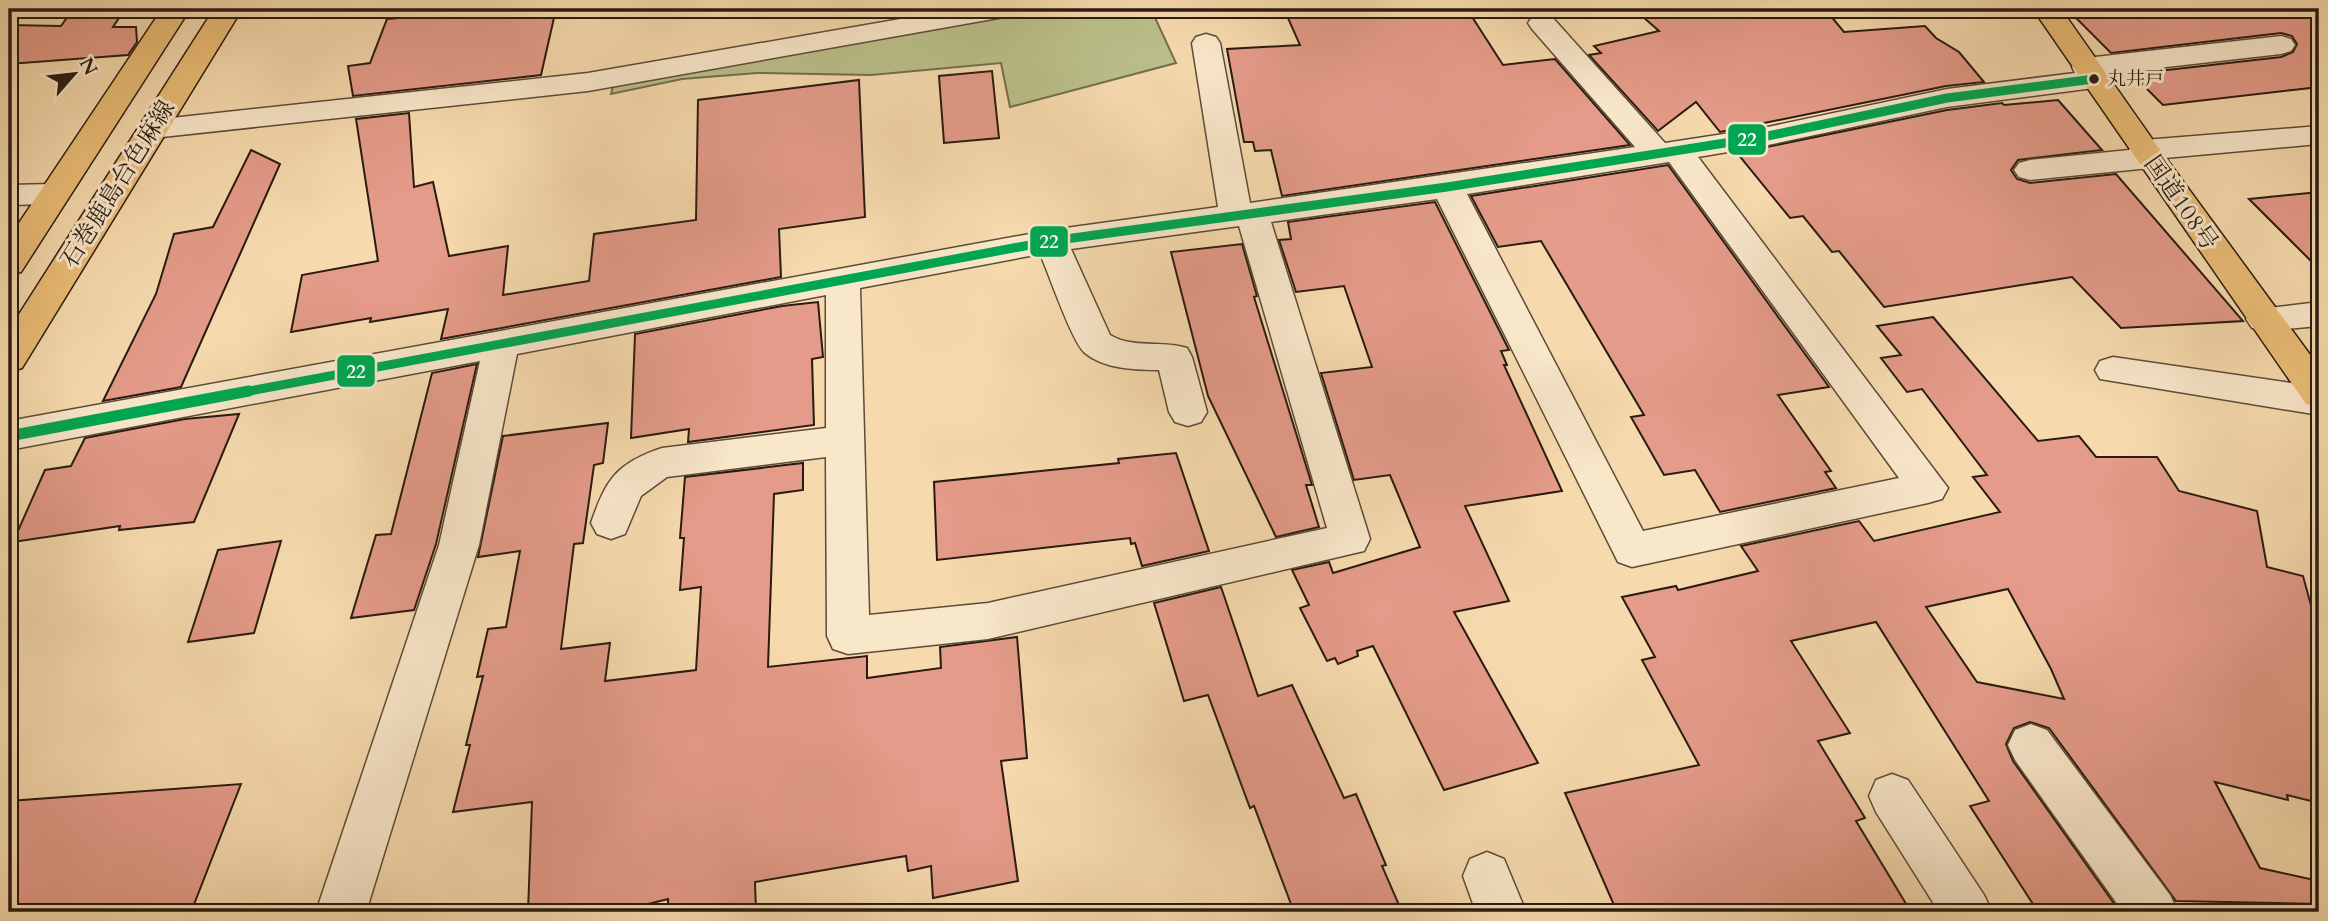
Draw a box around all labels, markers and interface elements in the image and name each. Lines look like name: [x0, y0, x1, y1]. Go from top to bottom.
north arrow: [38, 38, 108, 108]
text: N: [73, 53, 104, 80]
place label: 丸井戸: [2107, 66, 2164, 92]
marker: 丸井戸: [2087, 72, 2101, 86]
street label: 石巻鹿島台色麻線: [53, 94, 183, 274]
line badge: 22: [1727, 123, 1767, 156]
text: 22: [1737, 127, 1757, 153]
street label: 国道108号: [2136, 149, 2226, 257]
line badge: 22: [1029, 225, 1069, 258]
text: 22: [1039, 229, 1059, 255]
line badge: 22: [336, 354, 376, 388]
text: 22: [346, 359, 366, 385]

